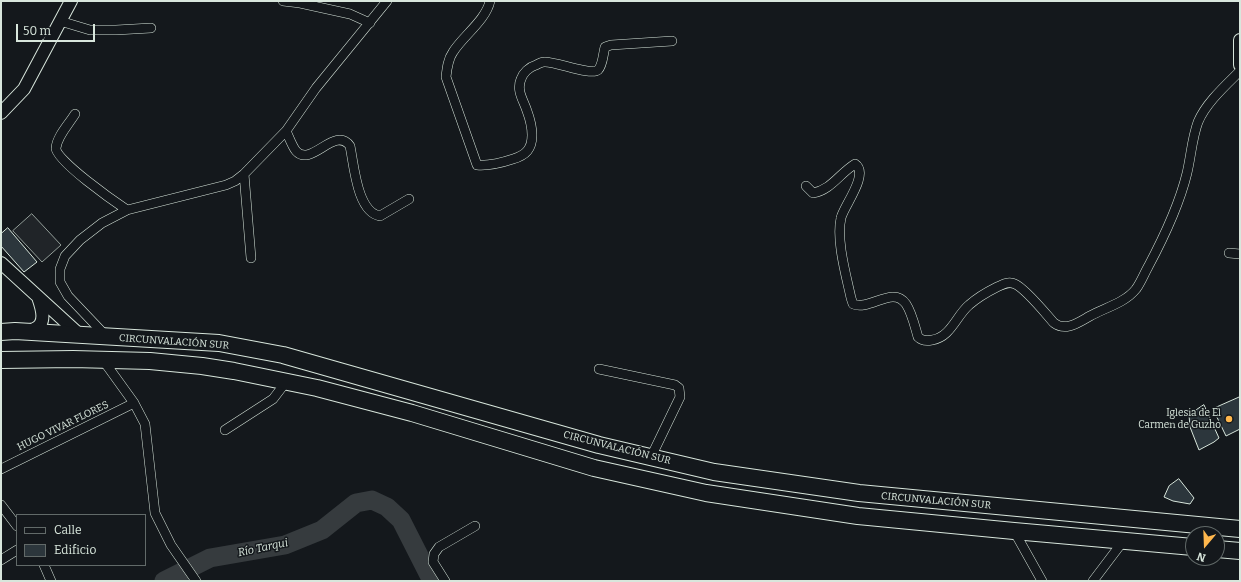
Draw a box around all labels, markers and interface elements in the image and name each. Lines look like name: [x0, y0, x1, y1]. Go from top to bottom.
scale bar: [18, 16, 97, 42]
text: 50 m: [23, 24, 51, 38]
street label: CIRCUNVALACIÓN SUR: [119, 332, 229, 352]
street label: HUGO VIVAR FLORES: [15, 399, 111, 453]
place label: Iglesia de El Carmen de Guzho: [1138, 407, 1221, 430]
marker: Iglesia de El Carmen de Guzho: [1224, 414, 1234, 424]
street label: CIRCUNVALACIÓN SUR: [562, 429, 672, 467]
street label: CIRCUNVALACIÓN SUR: [881, 490, 991, 512]
legend: [16, 514, 146, 566]
text: Calle: [54, 523, 82, 537]
north arrow: [1185, 526, 1225, 566]
water label: Río Tarqui: [237, 536, 289, 560]
text: Edificio: [54, 543, 96, 557]
text: N: [1195, 549, 1207, 564]

